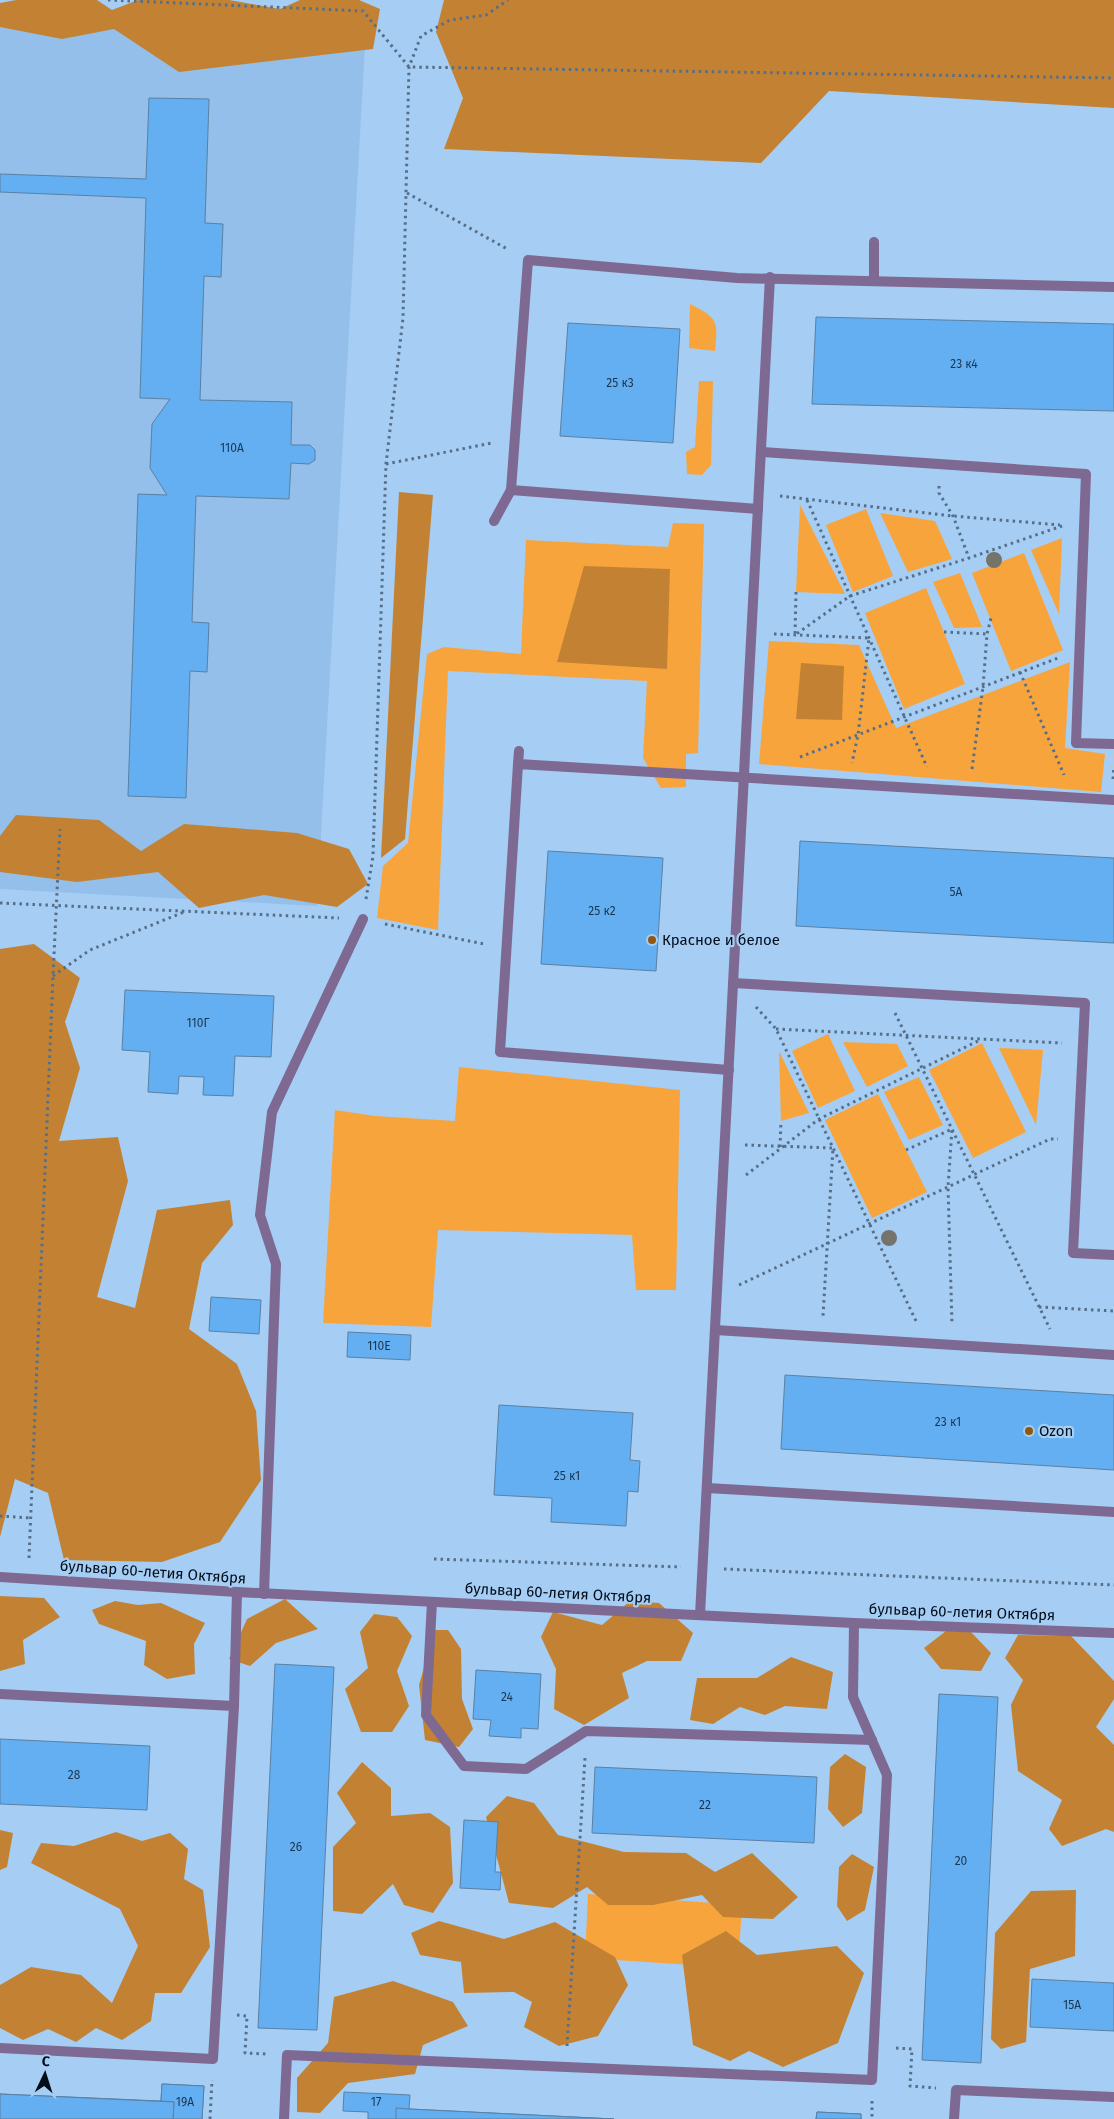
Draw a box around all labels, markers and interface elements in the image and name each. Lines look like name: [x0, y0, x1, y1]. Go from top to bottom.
house number: 23 к4: [950, 357, 978, 371]
house number: 25 к3: [606, 376, 634, 390]
house number: 110А: [220, 441, 244, 455]
house number: 5А: [950, 885, 963, 899]
house number: 25 к2: [588, 904, 616, 918]
place label: Красное и белое: [662, 931, 780, 949]
marker: Красное и белое: [646, 934, 658, 946]
house number: 110Г: [186, 1016, 210, 1030]
house number: 110Е: [367, 1339, 391, 1353]
house number: 23 к1: [935, 1415, 961, 1429]
place label: Ozon: [1039, 1422, 1073, 1440]
marker: Ozon: [1023, 1425, 1035, 1437]
house number: 25 к1: [554, 1469, 580, 1483]
street label: бульвар 60-летия Октября: [59, 1557, 247, 1587]
street label: бульвар 60-летия Октября: [464, 1579, 652, 1607]
street label: бульвар 60-летия Октября: [868, 1600, 1056, 1624]
house number: 24: [501, 1690, 514, 1704]
house number: 28: [68, 1768, 81, 1782]
house number: 22: [699, 1798, 711, 1812]
house number: 26: [290, 1840, 302, 1854]
house number: 20: [955, 1854, 968, 1868]
house number: 15А: [1063, 1998, 1081, 2012]
north arrow: [20, 2049, 70, 2099]
text: С: [41, 2053, 50, 2070]
house number: 19А: [176, 2095, 194, 2109]
house number: 17: [371, 2095, 381, 2109]

